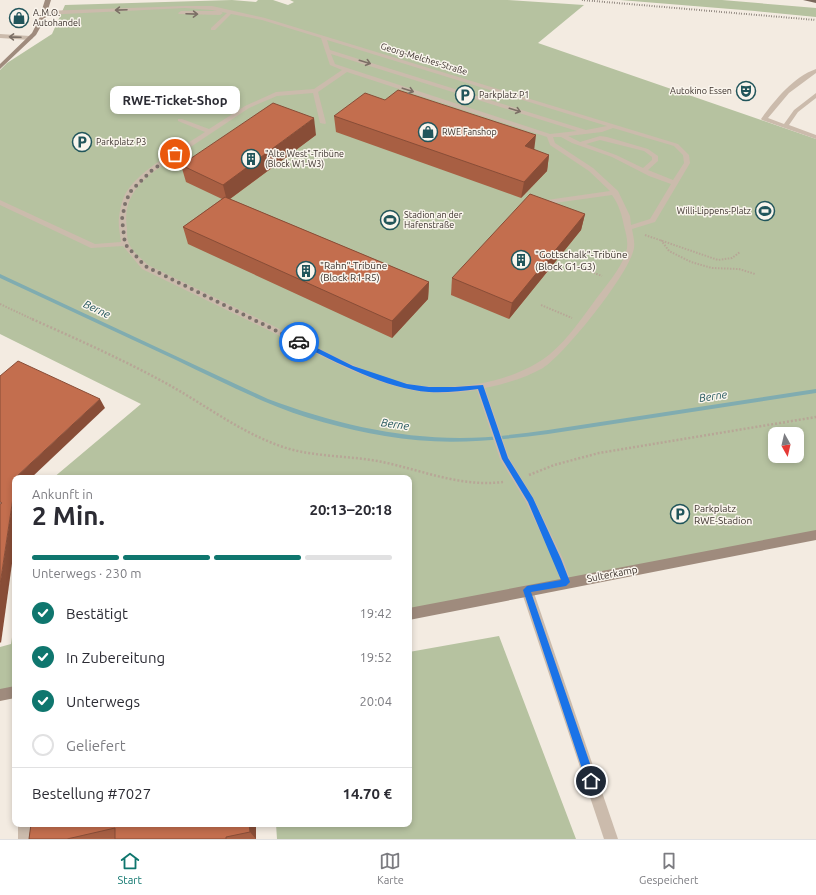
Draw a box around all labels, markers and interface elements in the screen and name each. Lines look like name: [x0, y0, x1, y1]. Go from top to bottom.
one-way arrow: [115, 6, 128, 13]
shop icon: A.M.O. Autohandel: [8, 7, 30, 29]
place label: A.M.O. Autohandel: [33, 8, 81, 28]
one-way arrow: [185, 10, 198, 17]
one-way arrow: [9, 33, 22, 40]
street label: Georg-Melches-Straße: [379, 41, 469, 77]
one-way arrow: [358, 59, 370, 67]
theatre icon: Autokino Essen: [735, 80, 757, 102]
parking icon: Parkplatz P1: [454, 84, 476, 106]
callout: RWE-Ticket-Shop: [110, 86, 240, 114]
place label: Autokino Essen: [670, 86, 732, 96]
one-way arrow: [402, 87, 415, 94]
place label: Parkplatz P1: [479, 90, 529, 100]
text: RWE-Ticket-Shop: [123, 93, 227, 107]
one-way arrow: [509, 107, 522, 114]
shop icon: RWE Fanshop: [417, 121, 439, 143]
place label: RWE Fanshop: [442, 127, 497, 137]
parking icon: Parkplatz P3: [71, 131, 93, 153]
place label: Parkplatz P3: [96, 137, 146, 147]
pin: [158, 137, 192, 171]
icon: bag: [164, 143, 186, 165]
building icon: "Alte West"-Tribüne (Block W1-W3): [240, 148, 262, 170]
place label: "Alte West"-Tribüne (Block W1-W3): [265, 149, 344, 169]
sports icon: Willi-Lippens-Platz: [754, 200, 776, 222]
place label: Willi-Lippens-Platz: [677, 206, 751, 216]
sports icon: Stadion an der Hafenstraße: [379, 209, 401, 231]
place label: Stadion an der Hafenstraße: [404, 210, 463, 230]
building icon: "Gottschalk"-Tribüne (Block G1-G3): [510, 249, 532, 271]
place label: "Gottschalk"-Tribüne (Block G1-G3): [535, 249, 627, 272]
building icon: "Rahn"-Tribüne (Block R1-R5): [295, 260, 317, 282]
place label: "Rahn"-Tribüne (Block R1-R5): [320, 260, 387, 283]
water label: Berne: [82, 298, 113, 321]
courier: [279, 322, 319, 362]
icon: car: [288, 331, 310, 353]
water label: Berne: [698, 388, 728, 404]
water label: Berne: [380, 416, 410, 432]
north arrow: [768, 427, 804, 463]
map controls: [768, 427, 804, 463]
text: Ankunft in: [32, 487, 93, 501]
text: 2 Min.: [32, 501, 105, 530]
text: 20:13–20:18: [309, 501, 392, 518]
parking icon: Parkplatz RWE-Stadion: [669, 503, 691, 525]
place label: Parkplatz RWE-Stadion: [694, 503, 752, 526]
street label: Sulterkamp: [586, 564, 638, 584]
text: Unterwegs · 230 m: [32, 566, 141, 580]
icon: check: [32, 602, 54, 624]
text: Bestätigt: [66, 605, 128, 622]
text: 19:42: [359, 606, 392, 620]
icon: check: [32, 646, 54, 668]
text: In Zubereitung: [66, 649, 165, 666]
text: 19:52: [359, 650, 392, 664]
icon: check: [32, 690, 54, 712]
text: Unterwegs: [66, 693, 140, 710]
text: 20:04: [359, 694, 392, 708]
text: Geliefert: [66, 737, 126, 754]
pin: [574, 764, 608, 798]
icon: home: [580, 770, 602, 792]
text: Bestellung #7027: [32, 785, 151, 802]
text: 14.70 €: [342, 785, 392, 802]
tab: Start: [118, 850, 142, 886]
tab: Karte: [377, 850, 404, 886]
tab: Gespeichert: [639, 850, 698, 886]

